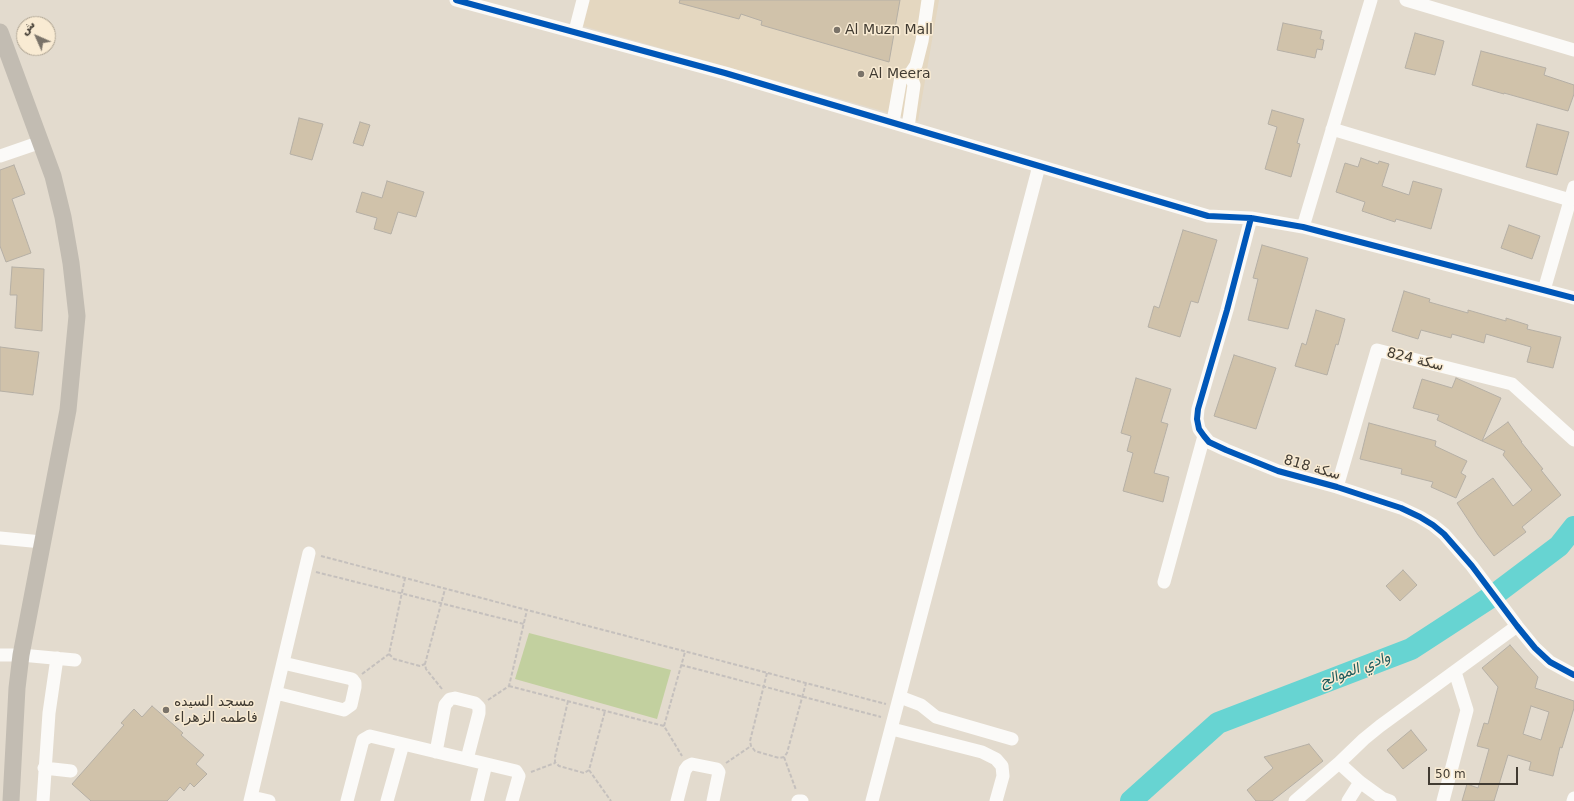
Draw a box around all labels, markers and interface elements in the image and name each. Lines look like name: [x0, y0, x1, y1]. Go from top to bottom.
north arrow: [16, 16, 56, 56]
text: ش: [18, 18, 38, 38]
place label: Al Muzn Mall: [845, 22, 933, 38]
marker: Al Muzn Mall: [832, 25, 842, 35]
place label: Al Meera: [869, 66, 931, 82]
marker: Al Meera: [856, 69, 866, 79]
street label: سكة 824: [1385, 345, 1445, 375]
street label: سكة 818: [1282, 452, 1342, 484]
water label: وادي الموالح: [1317, 648, 1393, 692]
place label: مسجد السيده فاطمه الزهراء: [174, 694, 258, 726]
marker: مسجد السيده فاطمه الزهراء: [161, 705, 171, 715]
scale bar: [1430, 759, 1520, 785]
text: 50 m: [1435, 767, 1466, 781]

